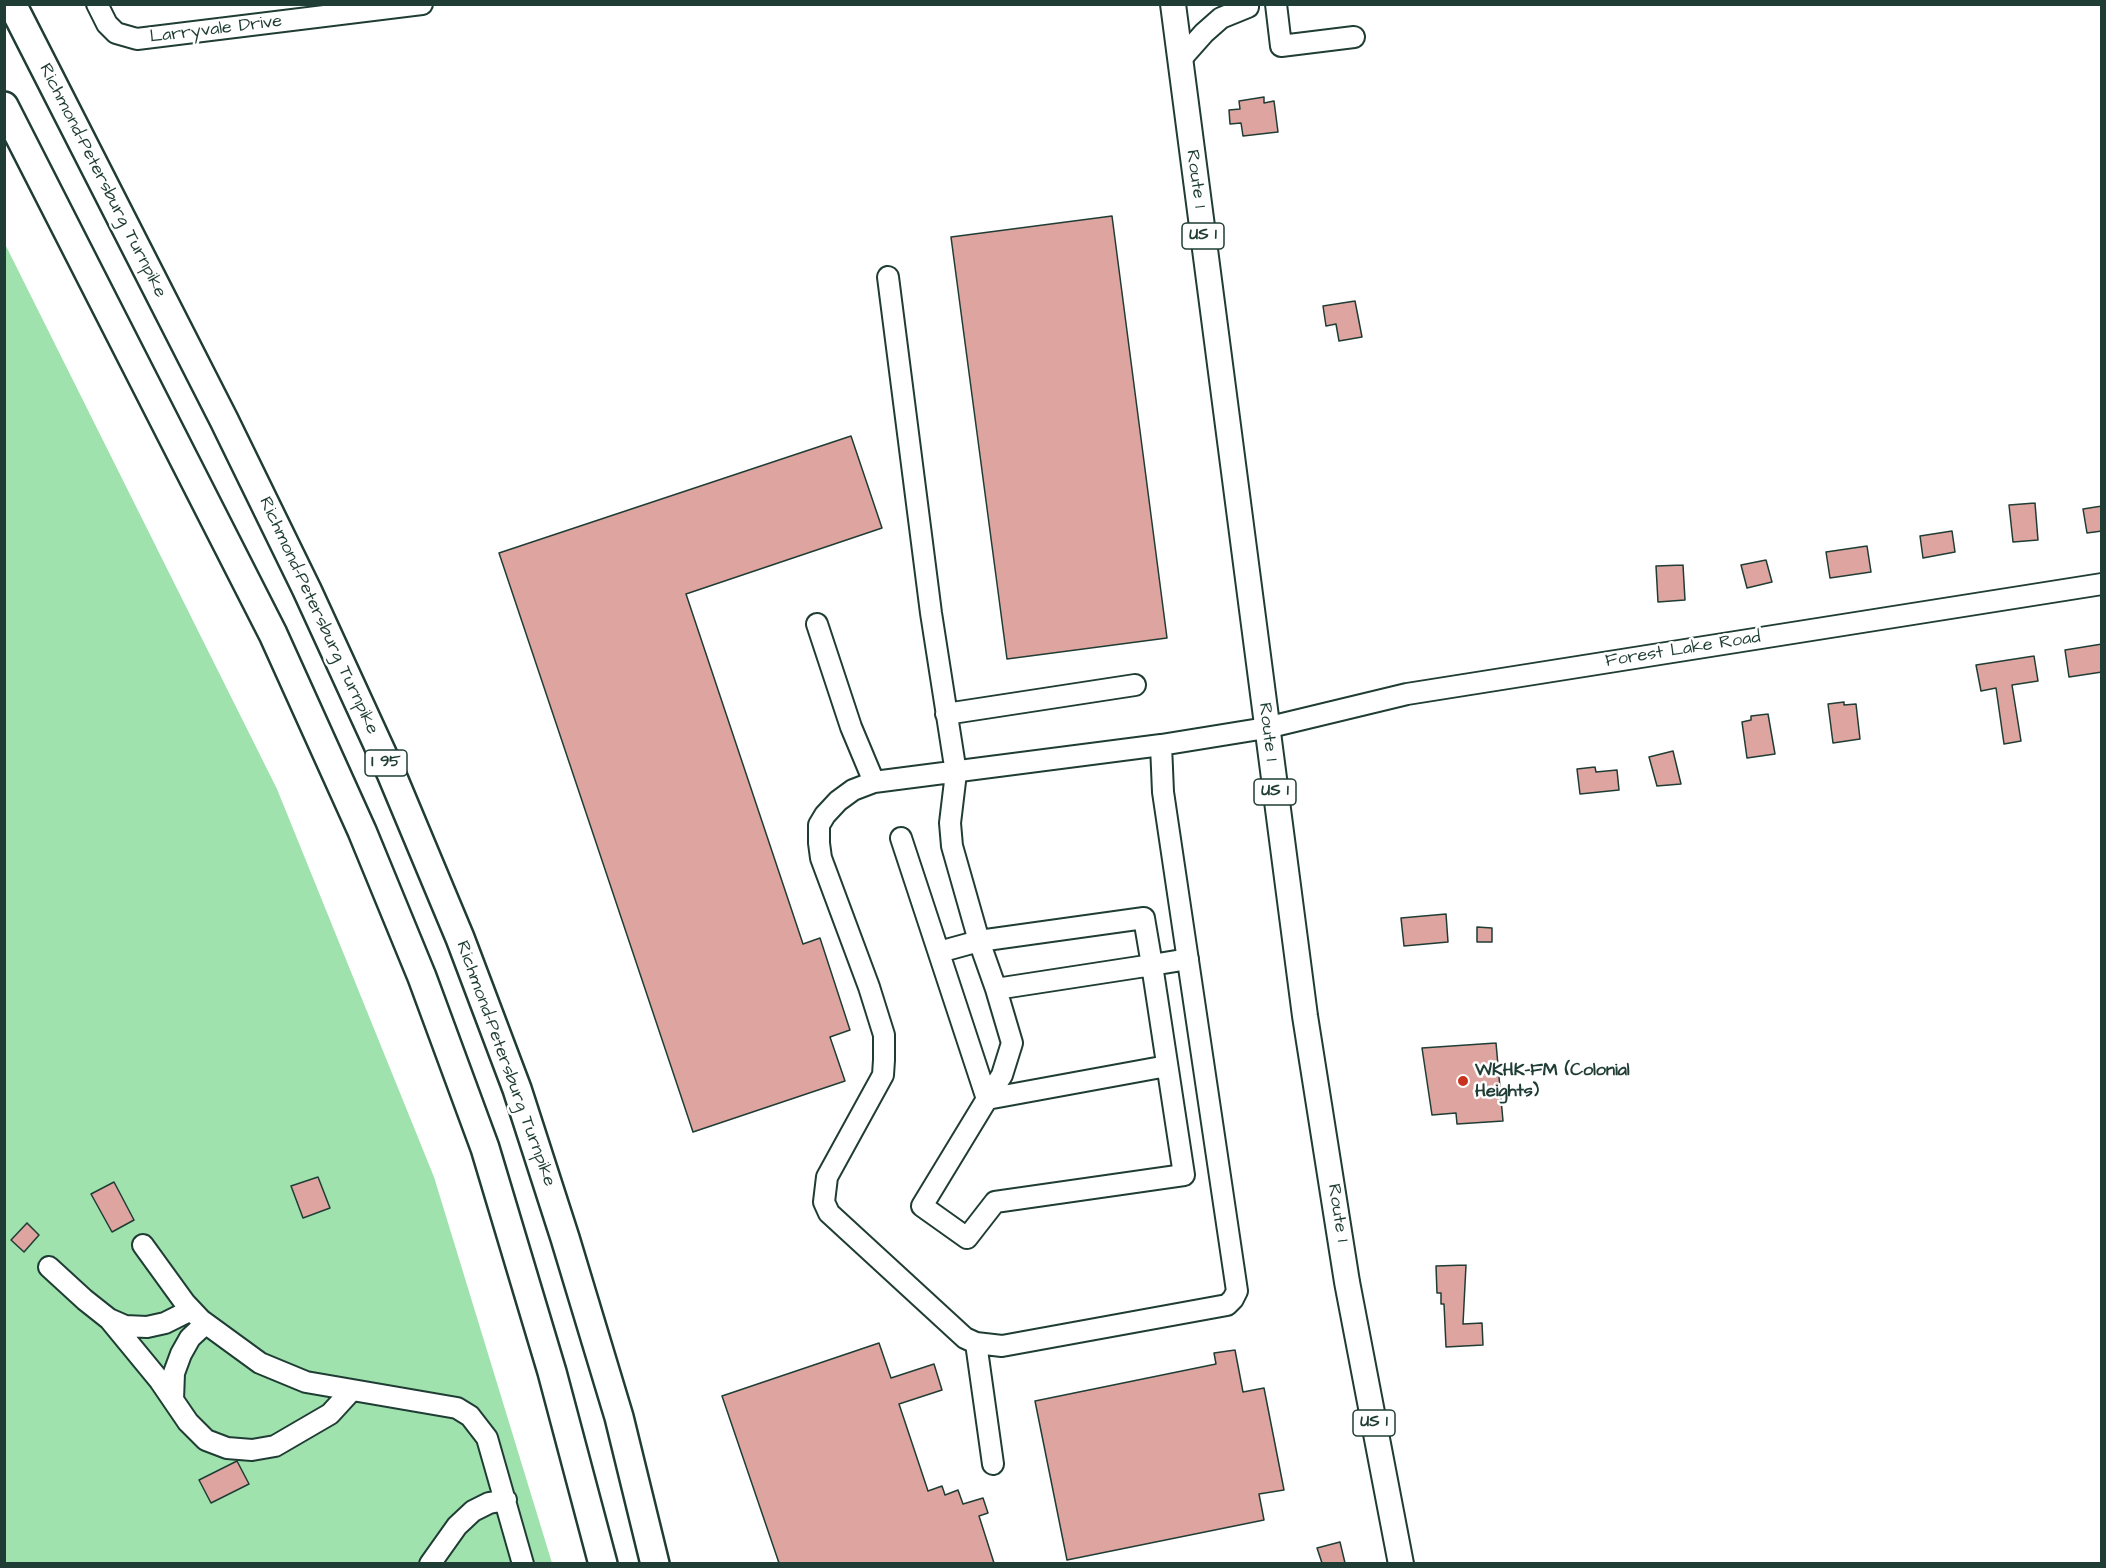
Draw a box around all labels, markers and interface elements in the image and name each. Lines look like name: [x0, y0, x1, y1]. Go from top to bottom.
street label: Larryvale Drive: [149, 11, 283, 49]
street label: Richmond-Petersburg Turnpike: [33, 60, 171, 302]
street label: Route 1: [1180, 148, 1210, 210]
road number: US 1: [1182, 223, 1224, 249]
street label: Richmond-Petersburg Turnpike: [253, 494, 383, 738]
street label: Forest Lake Road: [1604, 627, 1762, 673]
street label: Route 1: [1253, 702, 1281, 762]
road number: I 95: [365, 750, 407, 776]
road number: US 1: [1254, 779, 1296, 805]
street label: Richmond-Petersburg Turnpike: [450, 938, 560, 1190]
place label: WKHK-FM (Colonial Heights): [1475, 1060, 1630, 1102]
marker: WKHK-FM (Colonial Heights): [1456, 1074, 1470, 1088]
street label: Route 1: [1322, 1182, 1352, 1244]
road number: US 1: [1353, 1410, 1395, 1436]

